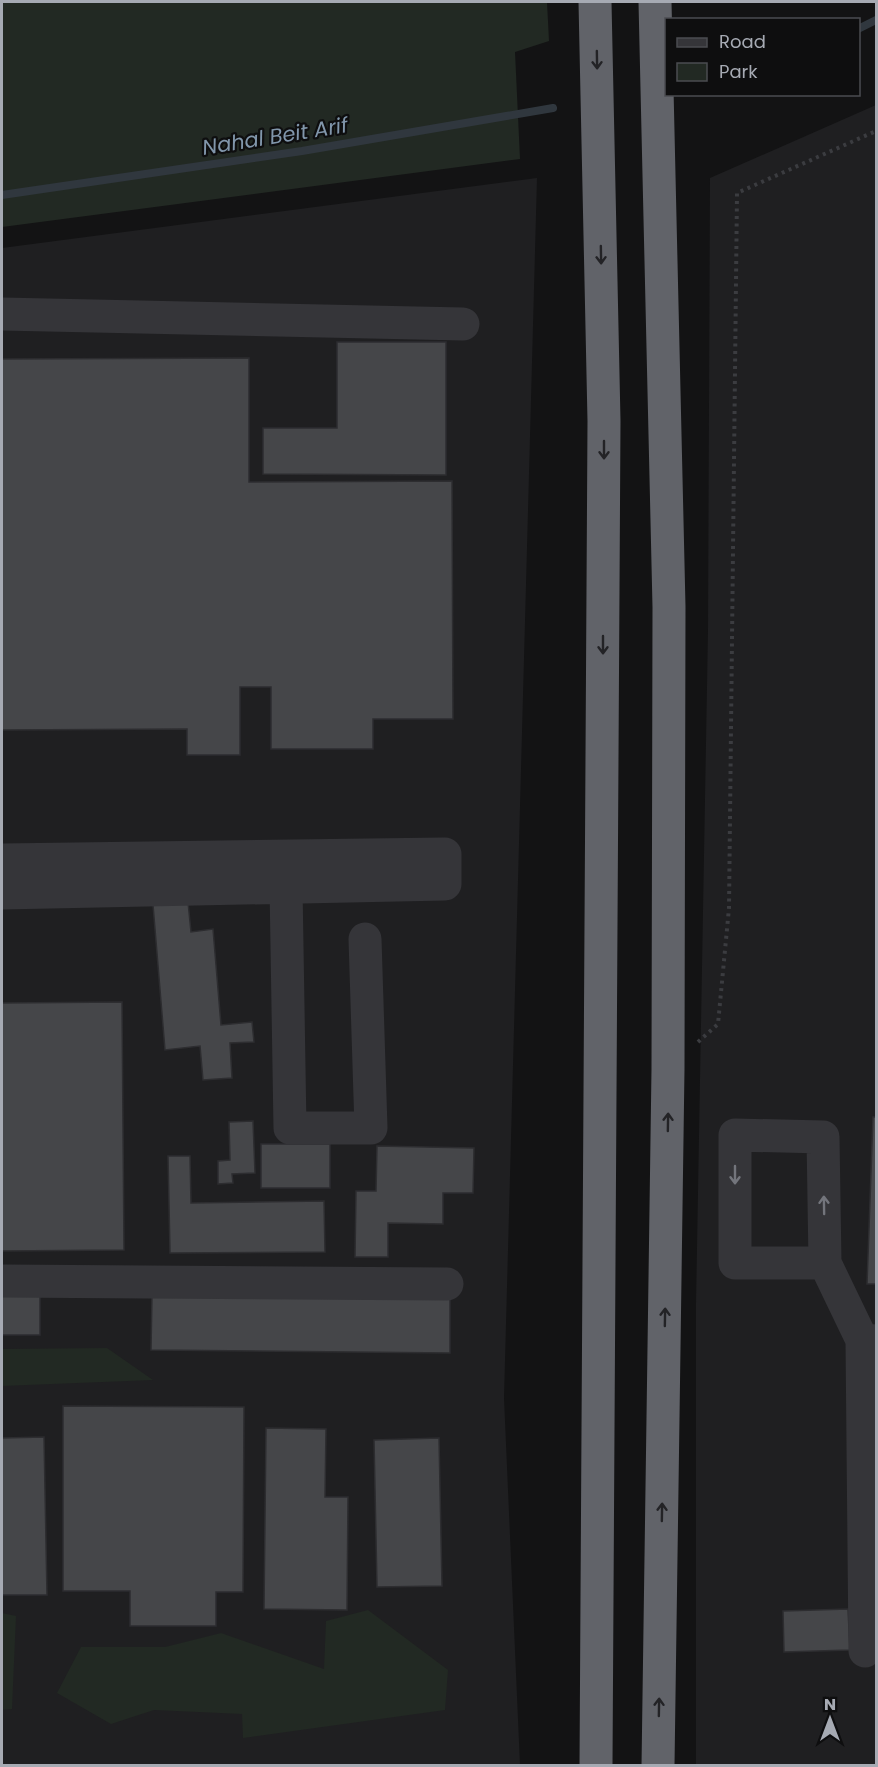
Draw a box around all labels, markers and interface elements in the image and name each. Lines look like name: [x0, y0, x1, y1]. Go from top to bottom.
legend: [665, 18, 860, 96]
text: Road: [719, 29, 766, 54]
one-way arrow: [591, 49, 602, 69]
text: Park: [719, 59, 758, 84]
water label: Nahal Beit Arif: [200, 110, 351, 162]
one-way arrow: [595, 244, 607, 264]
one-way arrow: [598, 439, 610, 459]
one-way arrow: [597, 634, 609, 654]
one-way arrow: [662, 1113, 673, 1133]
one-way arrow: [729, 1164, 741, 1184]
one-way arrow: [818, 1195, 830, 1215]
one-way arrow: [659, 1308, 671, 1328]
one-way arrow: [656, 1503, 668, 1523]
north arrow: [800, 1689, 860, 1749]
text: N: [824, 1693, 836, 1716]
one-way arrow: [653, 1698, 665, 1718]

